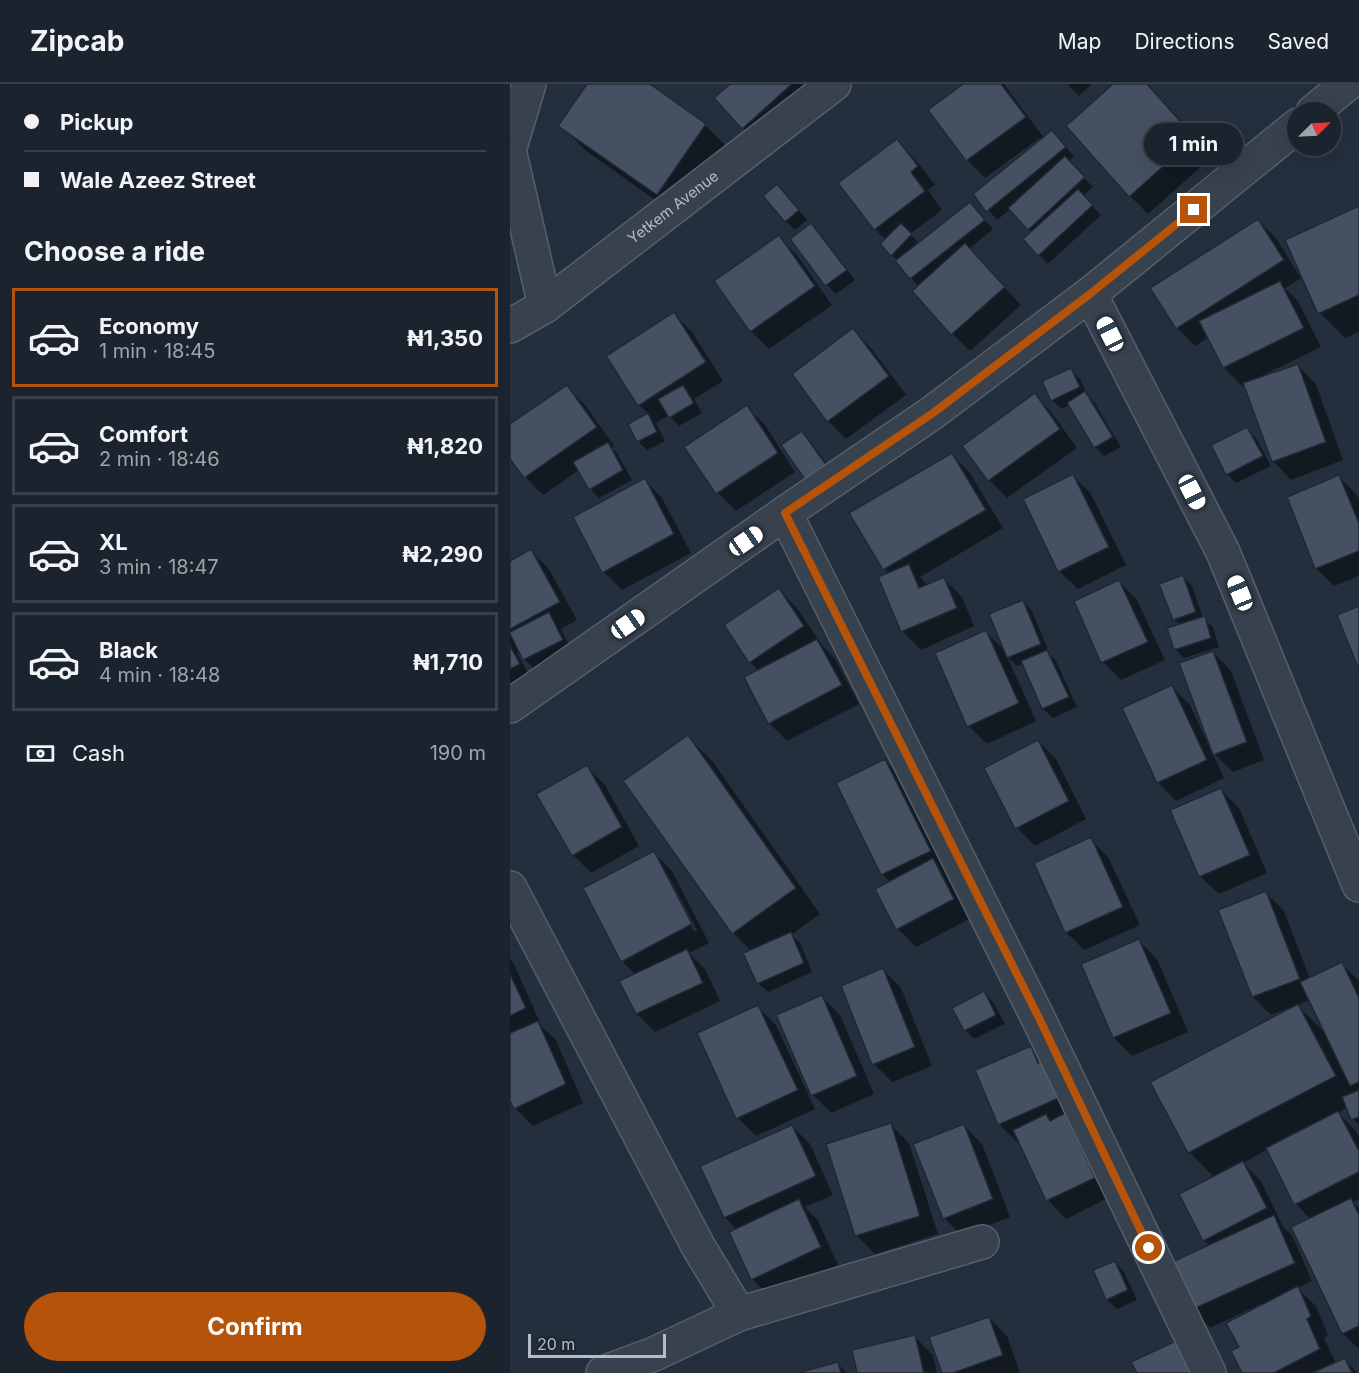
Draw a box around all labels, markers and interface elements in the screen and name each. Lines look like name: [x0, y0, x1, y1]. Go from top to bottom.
text: Zipcab: [30, 24, 125, 58]
text: Map: [1058, 29, 1101, 54]
text: Directions: [1134, 29, 1235, 54]
text: Saved: [1268, 29, 1329, 54]
north arrow: [1287, 102, 1341, 156]
map controls: [1287, 102, 1341, 156]
text: Pickup: [60, 109, 134, 135]
callout: 1 min: [1144, 123, 1244, 165]
text: 1 min: [1169, 132, 1218, 156]
street label: Yetkem Avenue: [624, 166, 722, 248]
text: Wale Azeez Street: [60, 167, 256, 193]
route end: [1180, 196, 1207, 223]
text: Choose a ride: [24, 235, 205, 268]
icon: car: [27, 311, 81, 365]
text: Economy: [99, 313, 199, 339]
car: [1094, 314, 1126, 354]
text: ₦1,350: [407, 325, 483, 351]
text: 1 min · 18:45: [99, 339, 215, 363]
icon: car: [27, 419, 81, 473]
text: Comfort: [99, 421, 188, 447]
text: ₦1,820: [407, 433, 483, 459]
text: 2 min · 18:46: [99, 447, 220, 471]
car: [1176, 472, 1208, 512]
car: [726, 523, 766, 559]
icon: car: [27, 527, 81, 581]
text: XL: [99, 529, 128, 555]
text: ₦2,290: [402, 541, 483, 567]
text: 3 min · 18:47: [99, 555, 219, 579]
car: [1225, 573, 1255, 613]
car: [608, 606, 648, 642]
icon: car: [27, 635, 81, 689]
text: Black: [99, 637, 158, 663]
text: ₦1,710: [413, 649, 483, 675]
text: 4 min · 18:48: [99, 663, 220, 687]
icon: cash: [24, 737, 57, 770]
text: Cash: [72, 740, 125, 766]
text: 190 m: [430, 741, 486, 765]
route start: [1135, 1234, 1162, 1261]
button: Confirm: [24, 1292, 486, 1361]
scale bar: [528, 1331, 666, 1358]
text: 20 m: [537, 1334, 575, 1354]

